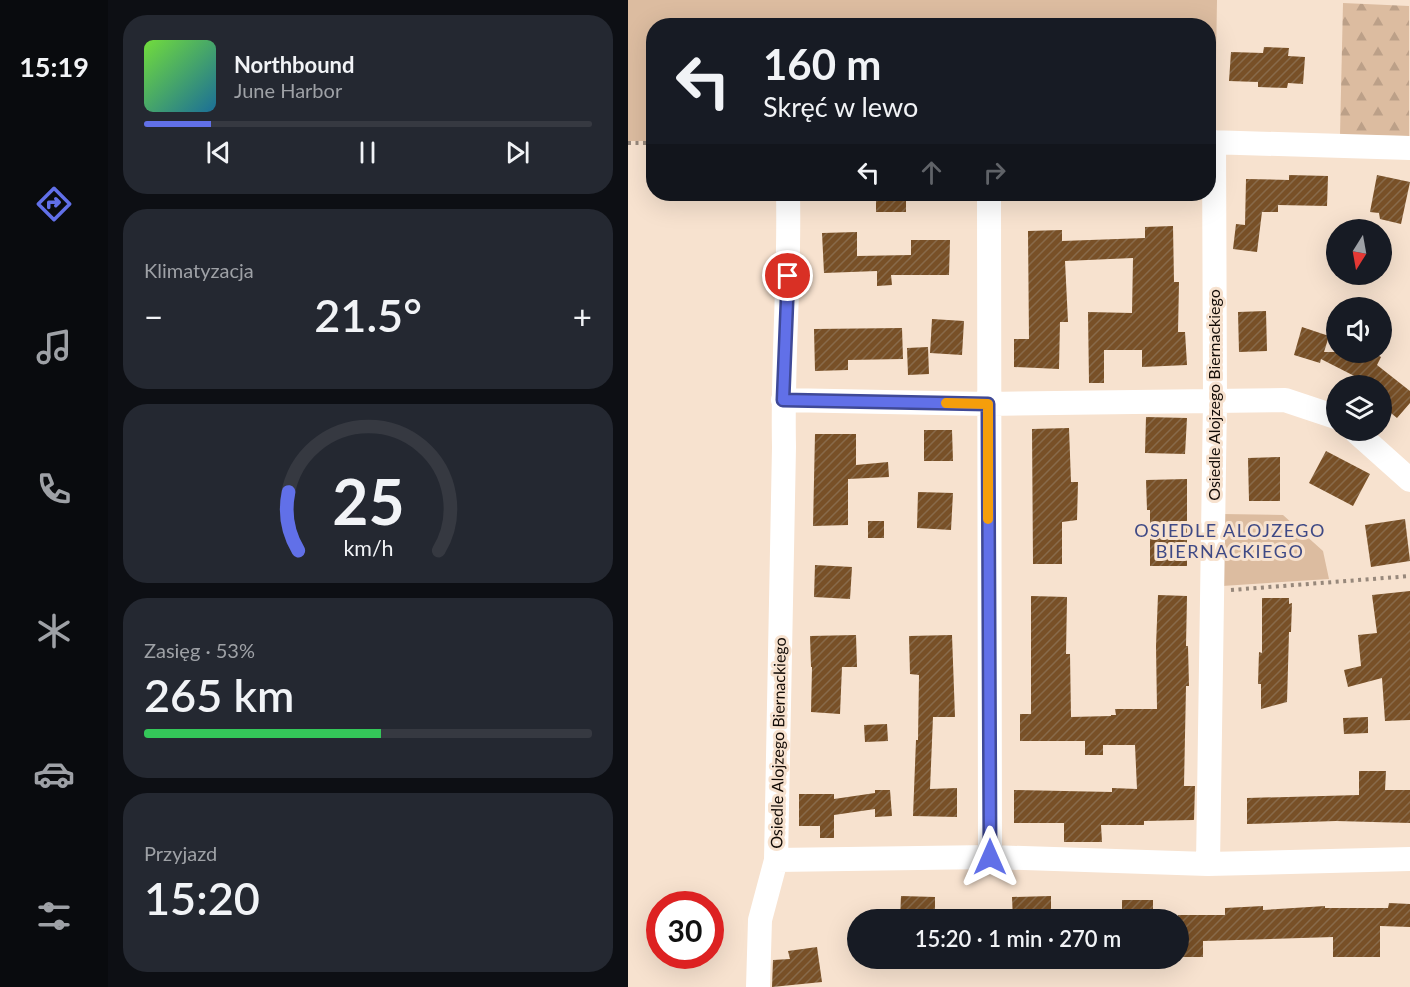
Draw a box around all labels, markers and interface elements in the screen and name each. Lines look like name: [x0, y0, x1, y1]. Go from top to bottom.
text: 160 m: [763, 39, 881, 89]
icon: left: [664, 42, 742, 120]
text: 15:19: [19, 50, 89, 83]
text: Northbound: [234, 51, 354, 78]
text: June Harbor: [234, 78, 342, 102]
text: Skręć w lewo: [763, 90, 918, 123]
icon: previous: [202, 136, 235, 169]
icon: pause: [351, 136, 384, 169]
icon: next: [501, 136, 534, 169]
icon: left: [852, 156, 885, 189]
icon: ahead: [915, 156, 948, 189]
icon: right: [978, 156, 1011, 189]
icon: directions: [33, 183, 75, 225]
north arrow: [1326, 219, 1392, 285]
map controls: [1326, 219, 1392, 441]
pin: [762, 250, 813, 301]
text: Klimatyzacja: [144, 258, 254, 282]
icon: arrive: [771, 259, 804, 292]
text: 21.5°: [314, 288, 422, 342]
street label: Osiedle Alojzego Biernackiego: [1204, 289, 1223, 501]
text: −: [144, 296, 163, 336]
text: +: [573, 296, 592, 336]
button: sound: [1326, 297, 1392, 363]
icon: music: [33, 326, 75, 368]
button: layers: [1326, 375, 1392, 441]
text: 25: [332, 463, 404, 538]
icon: phone: [33, 468, 75, 510]
district label: OSIEDLE ALOJZEGO BIERNACKIEGO: [1134, 519, 1326, 562]
text: km/h: [343, 535, 393, 561]
icon: climate: [33, 610, 75, 652]
street label: Osiedle Alojzego Biernackiego: [766, 637, 789, 849]
text: Zasięg · 53%: [144, 638, 255, 662]
text: 265 km: [144, 668, 294, 722]
icon: car: [33, 753, 75, 795]
position arrow: [958, 825, 1022, 889]
text: Przyjazd: [144, 841, 217, 865]
text: 15:20: [144, 871, 260, 925]
speed limit sign: 30: [646, 891, 724, 969]
icon: filters: [33, 895, 75, 937]
text: 15:20 · 1 min · 270 m: [915, 925, 1121, 952]

